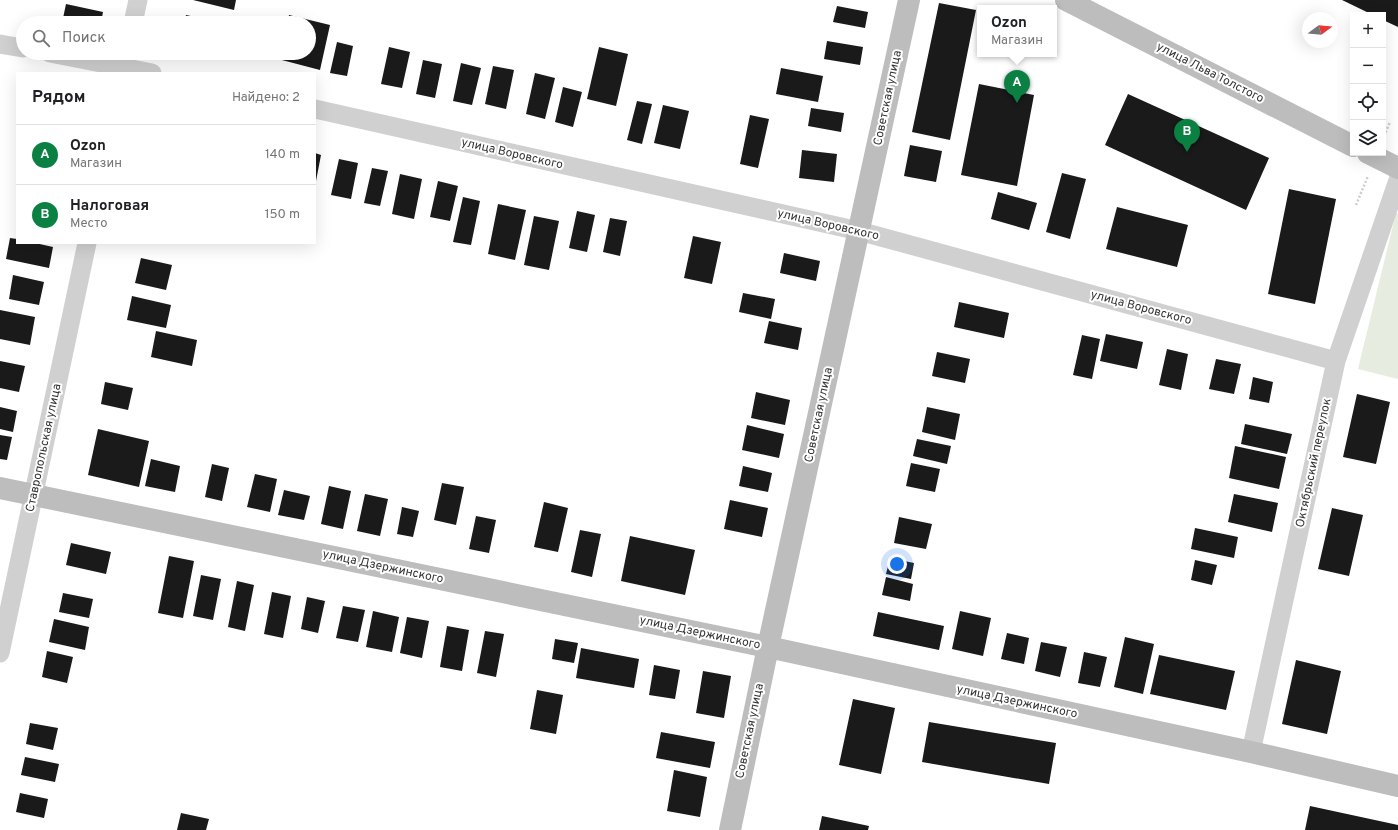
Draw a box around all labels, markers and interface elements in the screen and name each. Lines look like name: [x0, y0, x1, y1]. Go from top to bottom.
popup: [977, 5, 1057, 57]
north arrow: [1302, 12, 1338, 48]
map controls: [1350, 12, 1386, 156]
button: +: [1350, 12, 1386, 48]
text: Ozon: [991, 14, 1027, 33]
search box: [16, 16, 316, 60]
icon: search: [30, 27, 52, 49]
text: Поиск: [62, 29, 106, 48]
text: Магазин: [991, 33, 1043, 49]
street label: улица Льва Толстого: [1154, 39, 1267, 107]
button: −: [1350, 48, 1386, 84]
street label: Советская улица: [870, 49, 906, 147]
pin: A: [1004, 70, 1030, 103]
button: locate: [1350, 84, 1386, 120]
text: Рядом: [32, 87, 85, 109]
text: Найдено: 2: [232, 90, 300, 106]
pin: B: [1174, 119, 1200, 152]
button: layers: [1350, 120, 1386, 156]
street label: улица Воровского: [460, 135, 565, 174]
text: Ozon: [70, 137, 106, 156]
text: A: [40, 147, 50, 163]
text: 140 m: [265, 147, 300, 163]
text: Магазин: [70, 156, 122, 172]
text: Налоговая: [70, 197, 149, 216]
street label: улица Воровского: [776, 206, 881, 245]
text: B: [41, 207, 49, 223]
text: 150 m: [265, 207, 300, 223]
text: Место: [70, 216, 107, 232]
street label: улица Воровского: [1089, 287, 1194, 329]
street label: Советская улица: [801, 366, 837, 464]
street label: Ставропольская улица: [23, 382, 65, 514]
street label: Октябрьский переулок: [1292, 397, 1336, 529]
street label: улица Дзержинского: [321, 546, 445, 588]
your location: [887, 554, 907, 574]
street label: улица Дзержинского: [638, 612, 762, 654]
street label: улица Дзержинского: [955, 681, 1079, 723]
street label: Советская улица: [732, 682, 768, 780]

